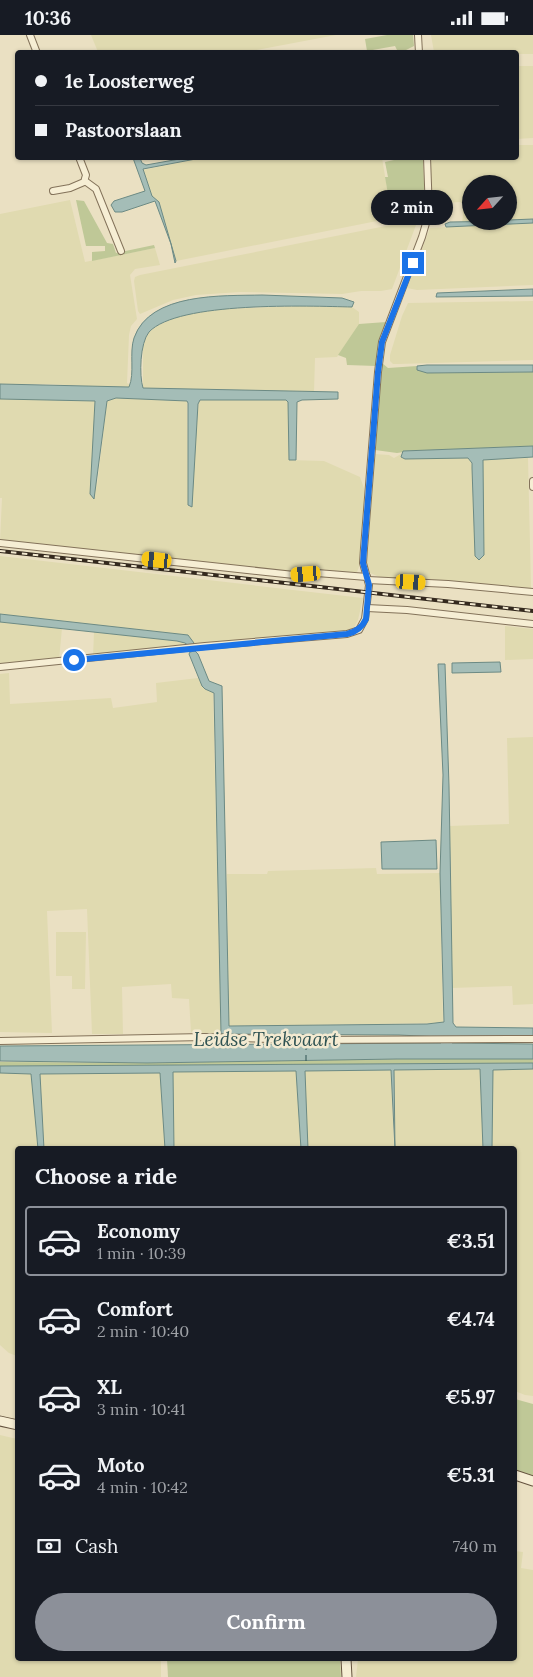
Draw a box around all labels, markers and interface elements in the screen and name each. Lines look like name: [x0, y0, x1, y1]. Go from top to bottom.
text: 10:36: [25, 6, 71, 30]
text: 1e Loosterweg: [65, 69, 194, 93]
text: Pastoorslaan: [65, 118, 182, 142]
north arrow: [462, 175, 518, 230]
map controls: [462, 175, 517, 230]
callout: 2 min: [372, 191, 454, 225]
text: 2 min: [391, 197, 433, 217]
route end: [402, 252, 424, 274]
car: [141, 551, 172, 569]
car: [290, 565, 321, 583]
car: [395, 574, 426, 590]
route start: [63, 649, 85, 671]
water label: Leidse Trekvaart: [194, 1027, 338, 1051]
text: Choose a ride: [35, 1162, 177, 1190]
icon: car: [37, 1219, 82, 1264]
text: Economy: [97, 1219, 180, 1243]
text: €3.51: [447, 1229, 495, 1253]
text: 1 min · 10:39: [97, 1243, 186, 1263]
icon: car: [37, 1297, 82, 1342]
text: Comfort: [97, 1297, 173, 1321]
text: €4.74: [446, 1307, 495, 1331]
text: 2 min · 10:40: [97, 1321, 189, 1341]
icon: car: [37, 1375, 82, 1420]
text: XL: [97, 1375, 122, 1399]
text: €5.97: [445, 1385, 495, 1409]
text: 3 min · 10:41: [97, 1399, 185, 1419]
icon: car: [37, 1453, 82, 1498]
text: Moto: [97, 1453, 144, 1477]
text: €5.31: [447, 1463, 495, 1487]
text: 4 min · 10:42: [97, 1477, 188, 1497]
icon: cash: [35, 1532, 63, 1560]
text: Cash: [75, 1534, 118, 1558]
text: 740 m: [453, 1536, 497, 1556]
button: Confirm: [35, 1593, 497, 1651]

